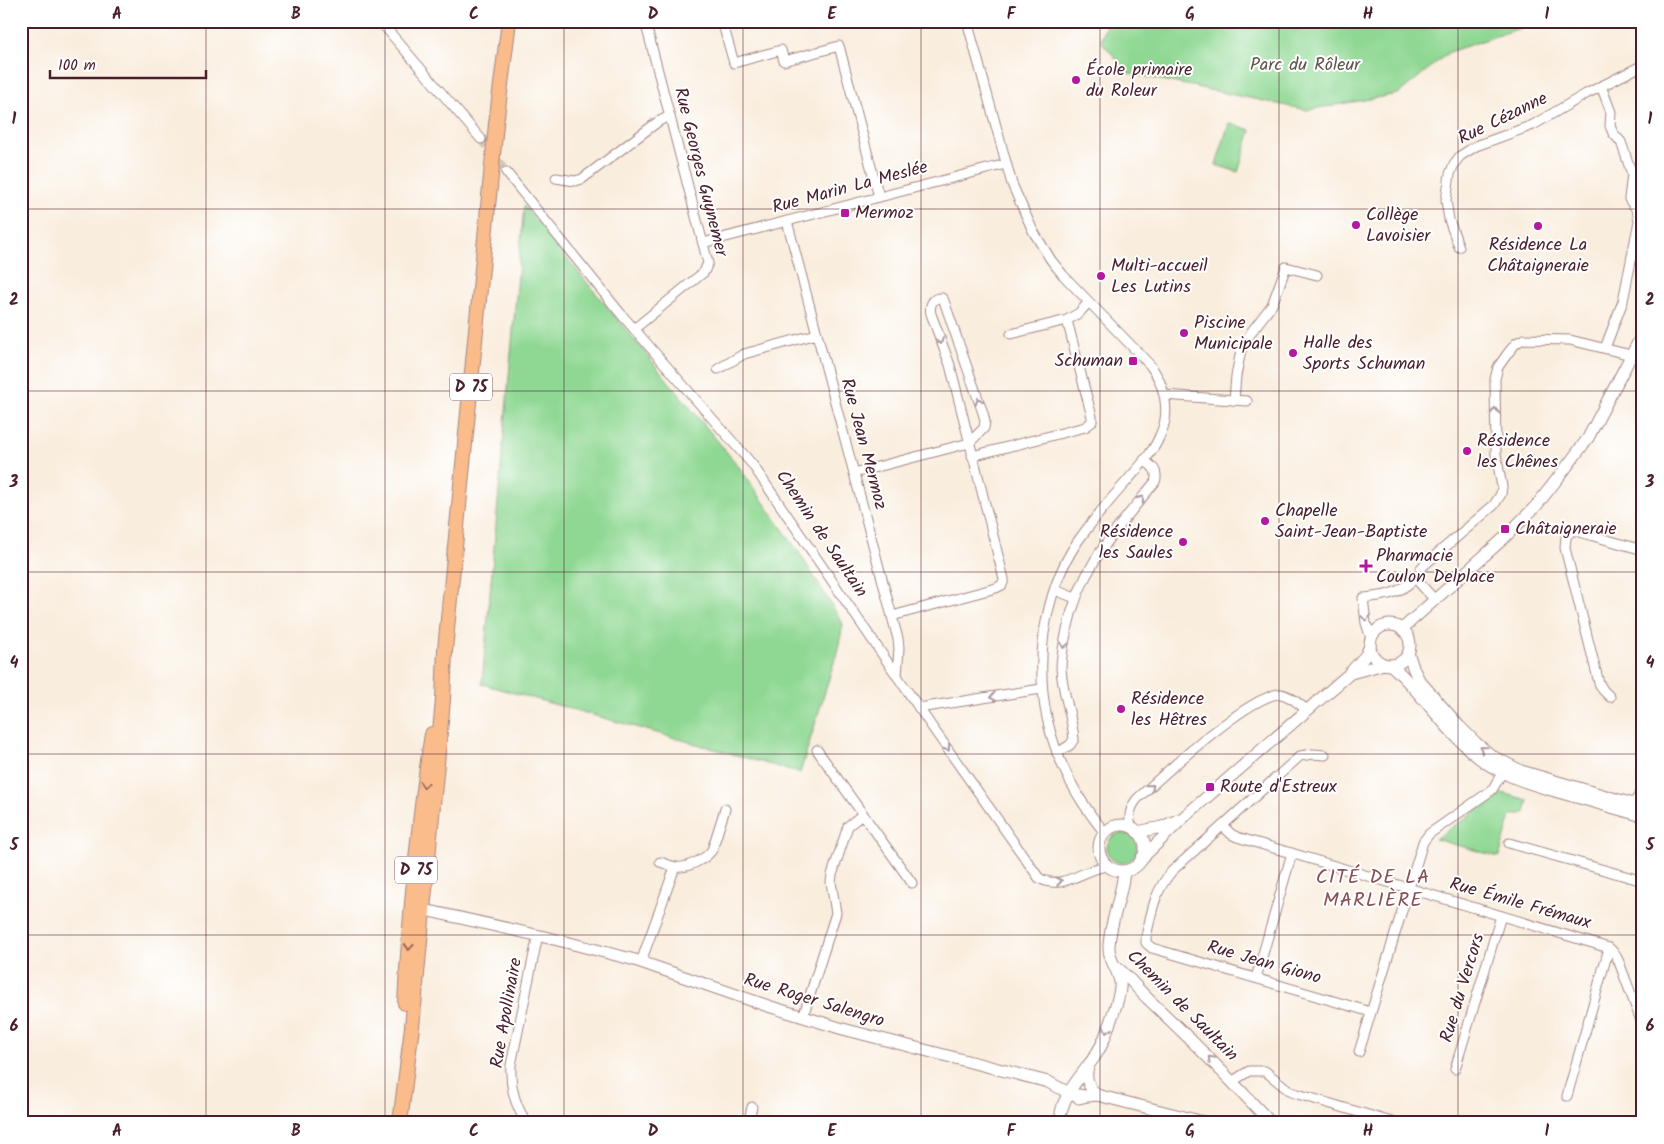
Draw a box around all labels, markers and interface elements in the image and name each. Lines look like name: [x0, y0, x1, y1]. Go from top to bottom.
text: A: [112, 2, 122, 27]
text: B: [291, 2, 301, 27]
text: C: [469, 2, 479, 27]
text: D: [648, 2, 659, 27]
text: E: [828, 2, 838, 27]
text: F: [1007, 2, 1017, 27]
text: G: [1185, 2, 1195, 27]
text: H: [1363, 2, 1373, 27]
text: I: [1545, 2, 1550, 27]
scale bar: [50, 48, 206, 80]
park label: Parc du Rôleur: [1250, 51, 1361, 80]
text: 100 m: [58, 54, 96, 78]
place label: École primaire du Roleur: [1086, 56, 1192, 106]
marker: École primaire du Roleur: [1070, 74, 1082, 86]
street label: Rue Georges Guynemer: [665, 84, 735, 261]
street label: Rue Cézanne: [1453, 85, 1553, 153]
text: 1: [12, 107, 17, 132]
text: 1: [1648, 107, 1653, 132]
street label: Rue Marin La Meslée: [769, 153, 931, 223]
place label: Mermoz: [855, 199, 914, 228]
place label: Collège Lavoisier: [1366, 201, 1431, 251]
marker: Mermoz: [839, 207, 851, 219]
marker: Collège Lavoisier: [1350, 219, 1362, 231]
marker: Résidence La Châtaigneraie: [1532, 220, 1544, 232]
place label: Résidence La Châtaigneraie: [1487, 231, 1589, 281]
place label: Multi-accueil Les Lutins: [1111, 252, 1208, 302]
marker: Multi-accueil Les Lutins: [1095, 270, 1107, 282]
text: 2: [9, 288, 19, 313]
text: 2: [1645, 288, 1655, 313]
place label: Piscine Municipale: [1194, 309, 1273, 359]
marker: Piscine Municipale: [1178, 327, 1190, 339]
place label: Halle des Sports Schuman: [1303, 329, 1425, 379]
one-way arrow: [935, 336, 945, 344]
place label: Schuman: [1055, 347, 1123, 376]
marker: Halle des Sports Schuman: [1287, 347, 1299, 359]
marker: Schuman: [1127, 355, 1139, 367]
road number: D 75: [450, 374, 492, 401]
street label: Rue Jean Mermoz: [832, 375, 894, 513]
one-way arrow: [975, 398, 985, 406]
one-way arrow: [1490, 407, 1500, 414]
place label: Résidence les Chênes: [1477, 427, 1558, 477]
marker: Résidence les Chênes: [1461, 445, 1473, 457]
street label: Chemin de Saultain: [767, 464, 875, 604]
text: 3: [9, 470, 19, 495]
text: 3: [1645, 470, 1655, 495]
one-way arrow: [1135, 496, 1143, 505]
place label: Chapelle Saint-Jean-Baptiste: [1275, 497, 1427, 547]
marker: Chapelle Saint-Jean-Baptiste: [1259, 515, 1271, 527]
place label: Châtaigneraie: [1515, 515, 1617, 544]
place label: Résidence les Saules: [1099, 518, 1173, 568]
marker: Châtaigneraie: [1499, 523, 1511, 535]
marker: Résidence les Saules: [1177, 536, 1189, 548]
place label: Pharmacie Coulon Delplace: [1376, 542, 1495, 592]
marker: Pharmacie Coulon Delplace: [1360, 560, 1372, 572]
one-way arrow: [1360, 614, 1370, 623]
one-way arrow: [1059, 640, 1070, 649]
text: 4: [10, 651, 19, 676]
text: 4: [1646, 651, 1655, 676]
place label: Résidence les Hêtres: [1131, 685, 1207, 735]
one-way arrow: [989, 691, 998, 701]
marker: Résidence les Hêtres: [1115, 703, 1127, 715]
one-way arrow: [941, 742, 950, 752]
one-way arrow: [1480, 746, 1489, 755]
place label: Route d'Estreux: [1220, 773, 1337, 802]
one-way arrow: [419, 781, 430, 789]
marker: Route d'Estreux: [1204, 781, 1216, 793]
one-way arrow: [1145, 784, 1154, 793]
text: 5: [9, 833, 20, 858]
text: 5: [1645, 833, 1656, 858]
road number: D 75: [395, 856, 437, 884]
district label: CITÉ DE LA MARLIÈRE: [1316, 862, 1430, 917]
street label: Rue Émile Frémaux: [1446, 870, 1594, 938]
one-way arrow: [1055, 876, 1063, 887]
street label: Rue du Vercors: [1433, 930, 1493, 1046]
street label: Rue Jean Giono: [1204, 933, 1324, 993]
one-way arrow: [403, 943, 414, 951]
street label: Chemin de Saultain: [1119, 943, 1245, 1069]
street label: Rue Apollinaire: [483, 955, 531, 1071]
street label: Rue Roger Salengro: [740, 966, 888, 1036]
text: 6: [10, 1014, 19, 1039]
text: 6: [1646, 1014, 1655, 1039]
one-way arrow: [1103, 1025, 1113, 1033]
one-way arrow: [1208, 1056, 1217, 1065]
text: A: [112, 1119, 122, 1144]
text: B: [291, 1119, 301, 1144]
text: C: [469, 1119, 479, 1144]
text: D: [648, 1119, 659, 1144]
text: E: [828, 1119, 838, 1144]
text: F: [1007, 1119, 1017, 1144]
text: G: [1185, 1119, 1195, 1144]
text: H: [1363, 1119, 1373, 1144]
text: I: [1545, 1119, 1550, 1144]

